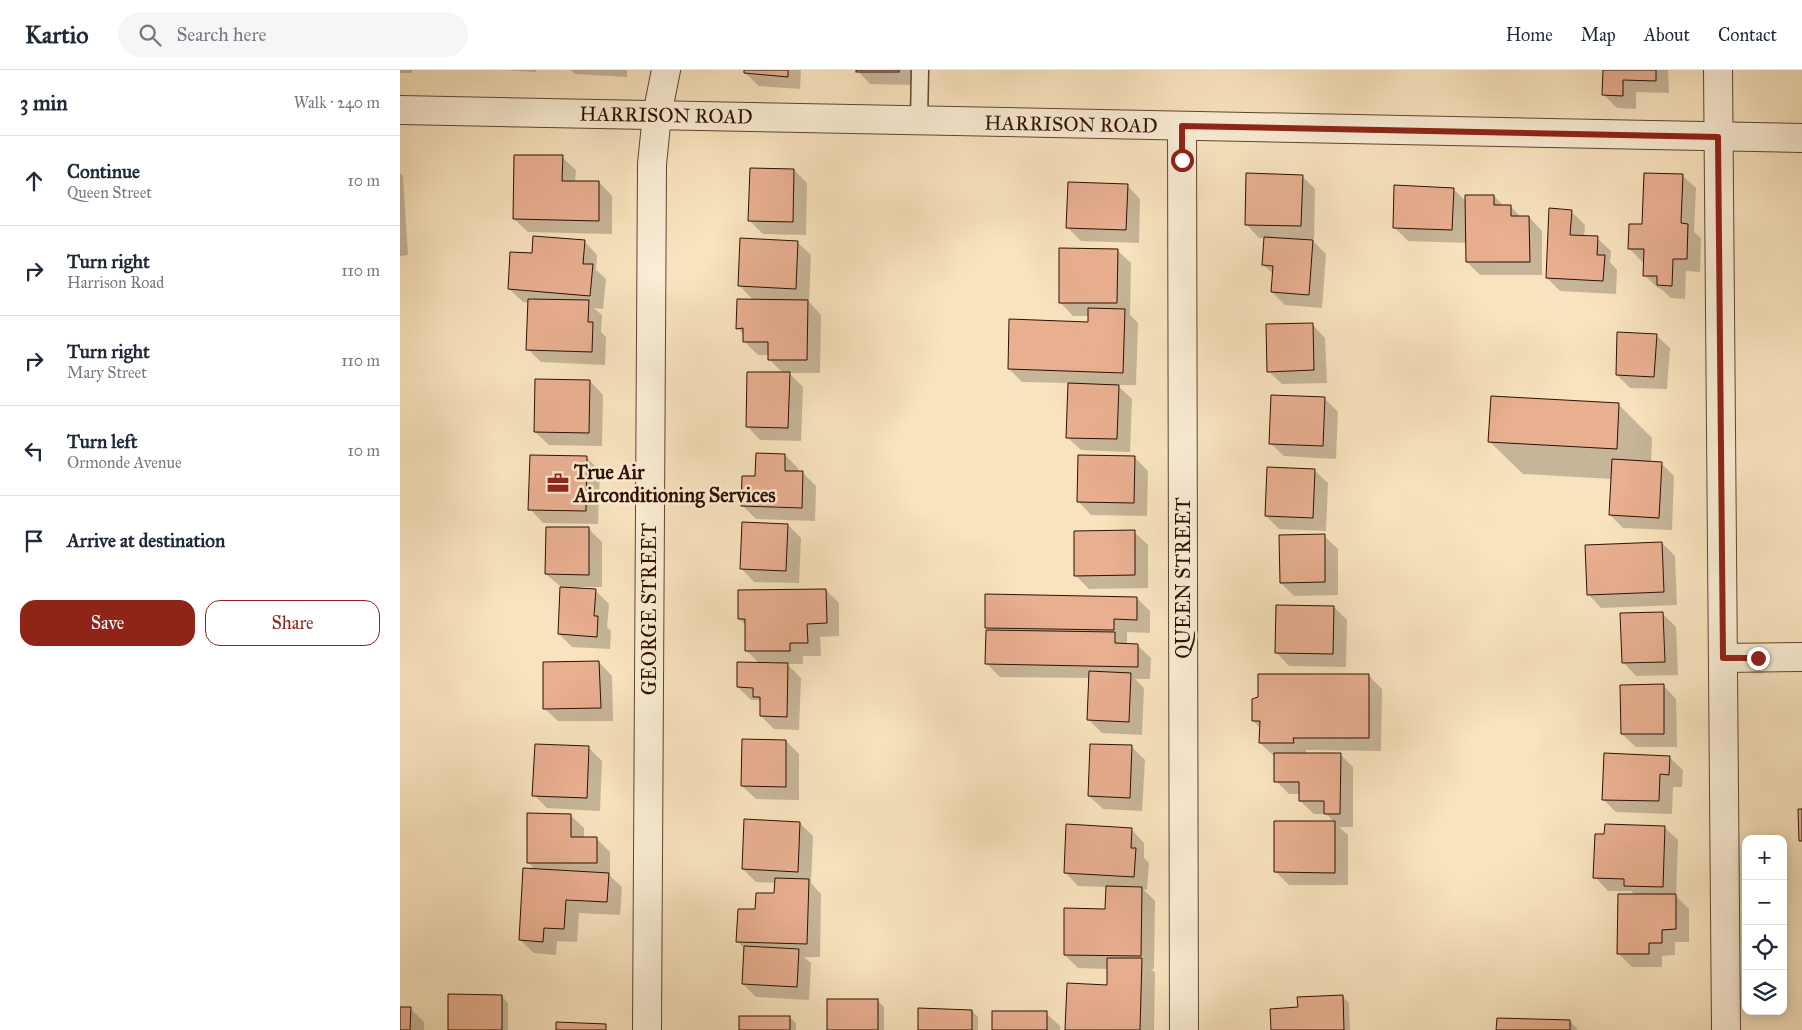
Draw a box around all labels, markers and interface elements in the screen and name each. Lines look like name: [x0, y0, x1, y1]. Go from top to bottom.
search box: [118, 12, 468, 57]
text: Kartio: [25, 20, 88, 50]
icon: search: [136, 21, 164, 49]
text: Search here: [176, 23, 266, 46]
text: Home: [1506, 24, 1553, 46]
text: Map: [1581, 24, 1616, 46]
text: About: [1644, 24, 1690, 46]
text: Contact: [1718, 24, 1777, 46]
text: 3 min: [20, 90, 68, 116]
text: Walk · 240 m: [294, 93, 380, 112]
street label: HARRISON ROAD: [579, 101, 753, 129]
street label: HARRISON ROAD: [984, 110, 1158, 138]
route start: [1171, 149, 1194, 172]
text: Continue: [67, 160, 140, 183]
icon: ahead: [20, 167, 48, 195]
text: 10 m: [348, 171, 380, 190]
text: Queen Street: [67, 183, 152, 202]
text: Turn right: [67, 250, 150, 273]
icon: right: [20, 257, 48, 285]
text: 110 m: [341, 261, 380, 280]
text: Harrison Road: [67, 273, 164, 292]
text: Turn right: [67, 340, 150, 363]
icon: right: [20, 347, 48, 375]
text: 110 m: [341, 351, 380, 370]
text: Mary Street: [67, 363, 147, 382]
text: Turn left: [67, 430, 137, 453]
icon: left: [20, 437, 48, 465]
text: 10 m: [348, 441, 380, 460]
text: Ormonde Avenue: [67, 453, 182, 472]
place label: True Air Airconditioning Services: [572, 460, 776, 508]
office icon: True Air Airconditioning Services: [545, 470, 571, 496]
street label: QUEEN STREET: [1171, 497, 1195, 659]
street label: GEORGE STREET: [637, 522, 661, 695]
icon: arrive: [20, 527, 48, 555]
text: Arrive at destination: [67, 529, 225, 552]
button: Save: [20, 600, 195, 646]
button: Share: [205, 600, 380, 646]
route end: [1747, 647, 1770, 670]
map controls: [1742, 835, 1787, 1015]
button: +: [1742, 835, 1787, 880]
button: −: [1742, 880, 1787, 925]
button: locate: [1742, 925, 1787, 970]
button: layers: [1742, 970, 1787, 1015]

